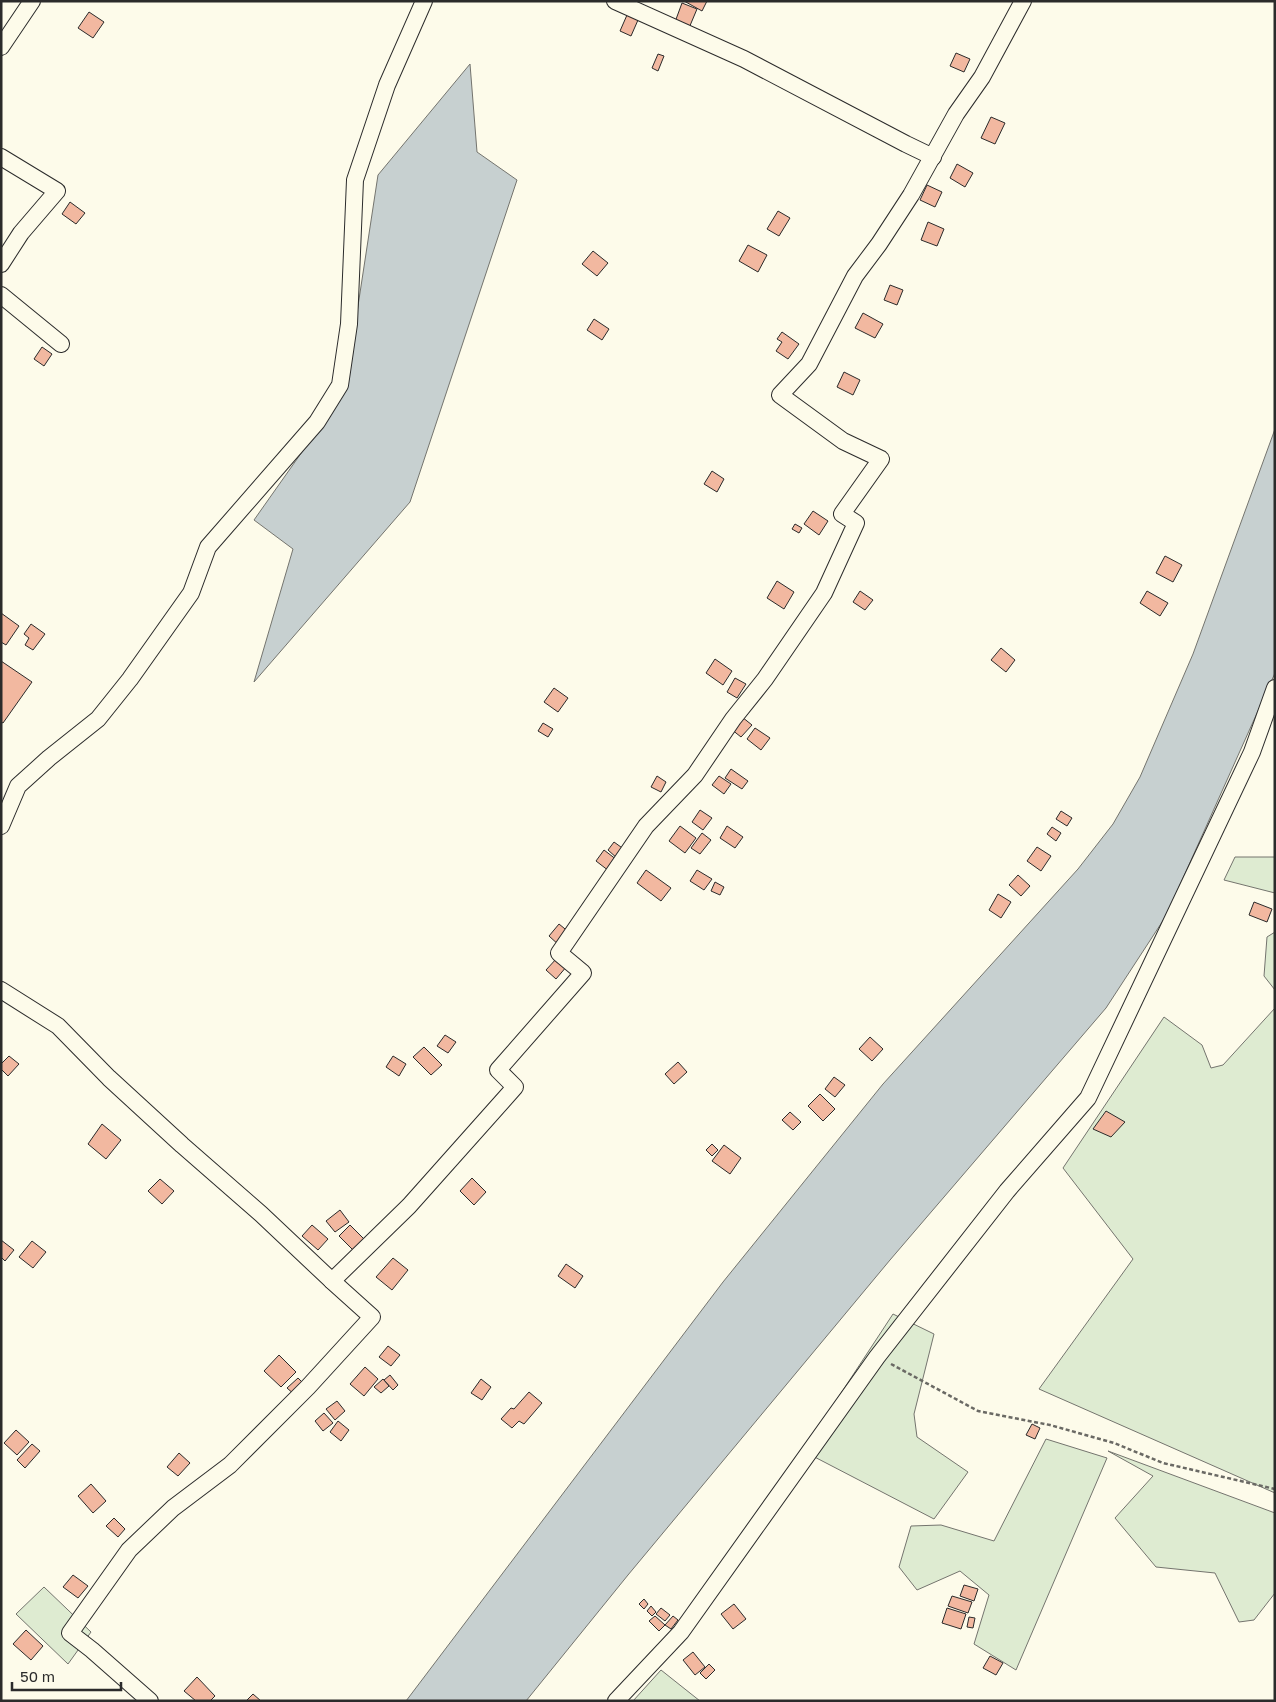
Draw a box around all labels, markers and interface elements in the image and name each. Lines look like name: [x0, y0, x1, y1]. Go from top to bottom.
scale bar: [12, 1660, 121, 1692]
text: 50 m: [20, 1667, 55, 1685]

